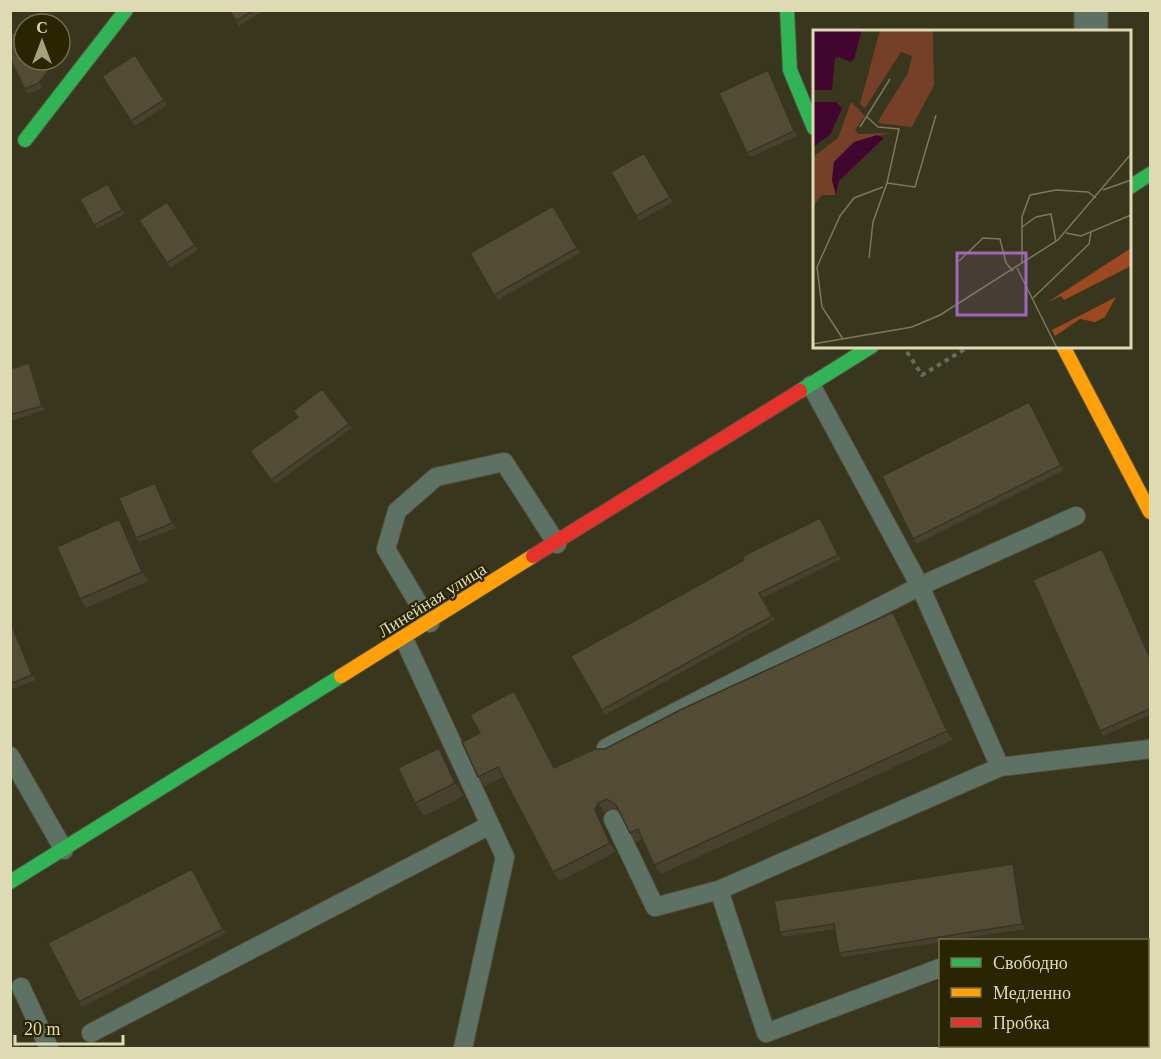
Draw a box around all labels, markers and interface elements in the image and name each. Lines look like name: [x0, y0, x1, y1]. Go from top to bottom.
north arrow: [12, 12, 72, 72]
text: С: [36, 19, 48, 36]
inset map: [813, 30, 1131, 348]
street label: Линейная улица: [374, 559, 490, 641]
legend: [939, 939, 1149, 1047]
text: Свободно: [993, 953, 1068, 973]
text: Медленно: [993, 983, 1071, 1003]
scale bar: [15, 1008, 123, 1046]
text: Пробка: [993, 1013, 1050, 1033]
text: 20 m: [24, 1019, 61, 1039]

